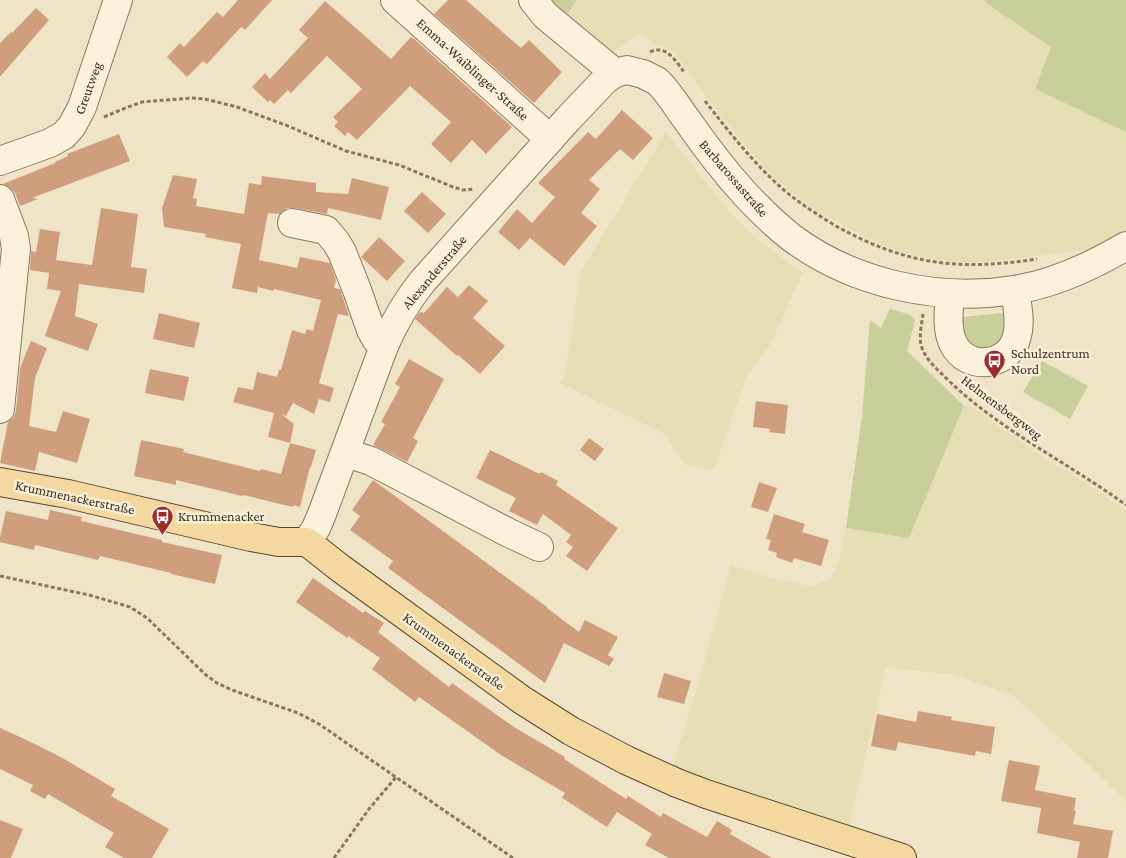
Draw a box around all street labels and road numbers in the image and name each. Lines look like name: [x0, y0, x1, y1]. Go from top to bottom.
street label: Emma-Waiblinger-Straße: [414, 15, 532, 123]
street label: Greutweg: [71, 59, 105, 116]
street label: Barbarossastraße: [696, 136, 772, 220]
street label: Alexanderstraße: [398, 232, 470, 312]
street label: Helmensbergweg: [958, 371, 1046, 443]
street label: Krummenackerstraße: [14, 477, 136, 517]
street label: Krummenackerstraße: [400, 609, 508, 693]

